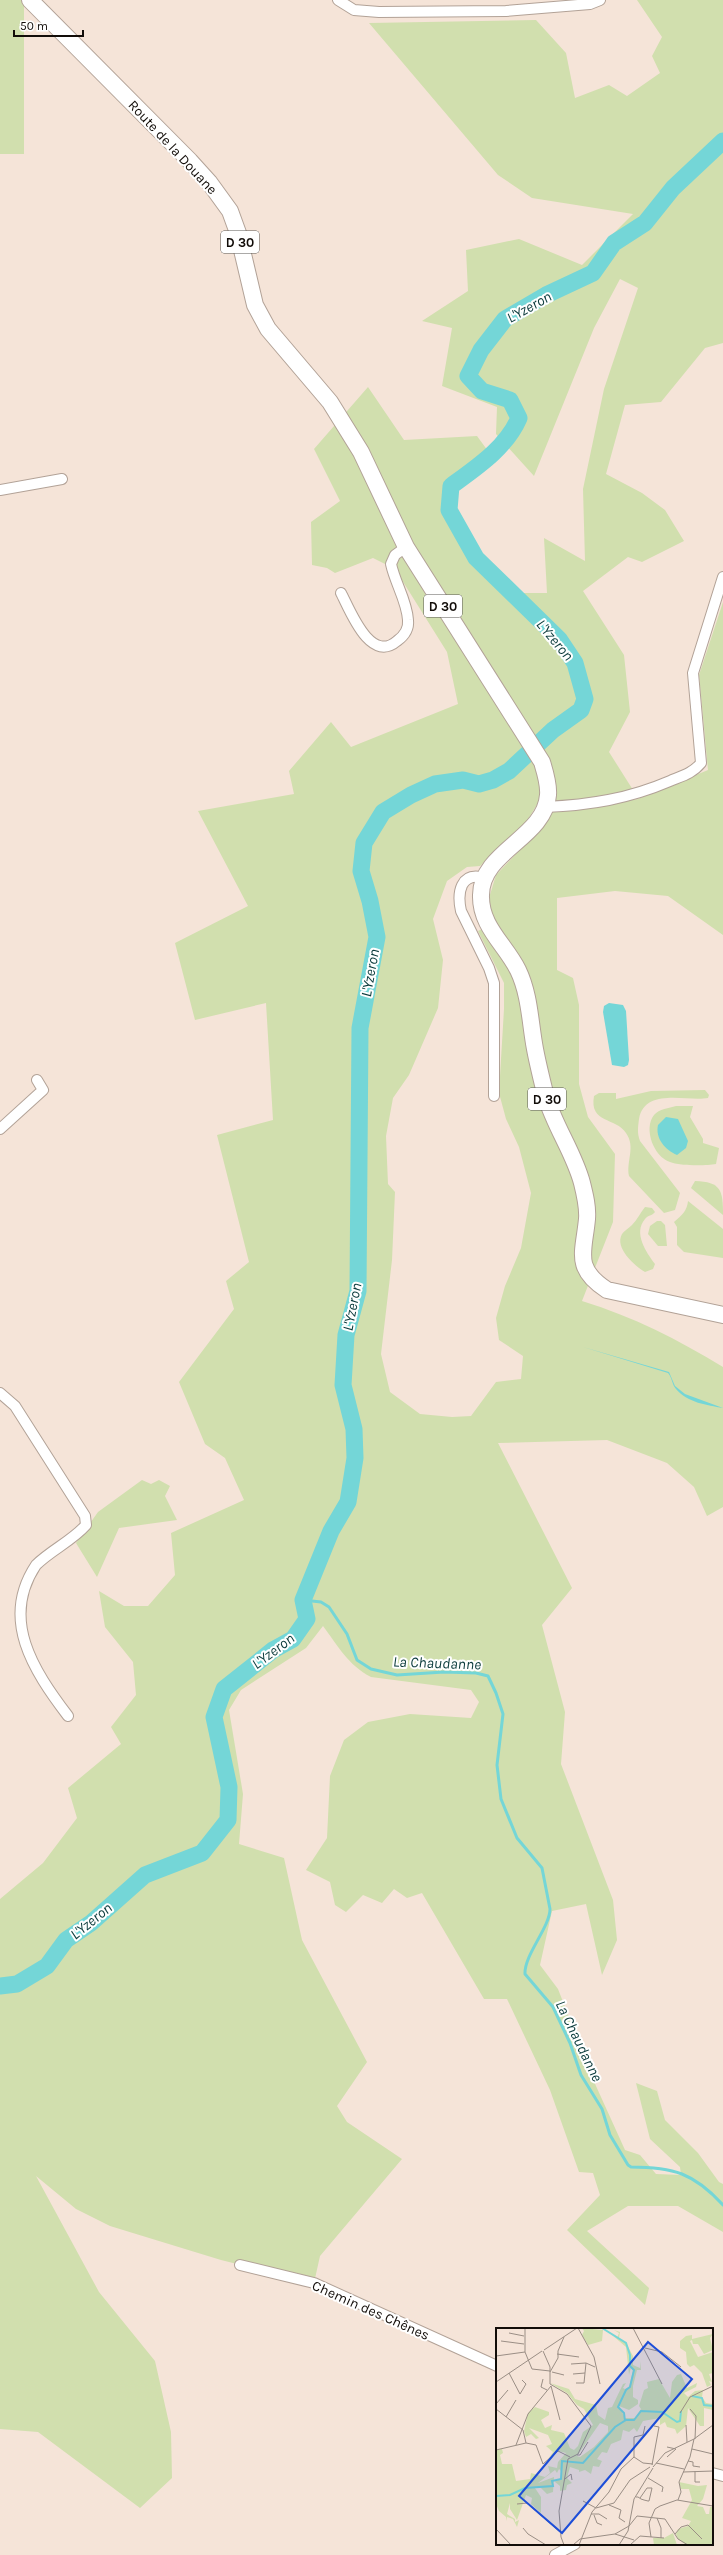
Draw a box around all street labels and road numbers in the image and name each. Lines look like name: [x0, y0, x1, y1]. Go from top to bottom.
street label: Route de la Douane: [124, 97, 221, 198]
road number: D 30: [221, 231, 259, 253]
road number: D 30: [424, 595, 462, 617]
road number: D 30: [528, 1088, 566, 1110]
street label: Chemin des Chênes: [309, 2277, 432, 2344]

